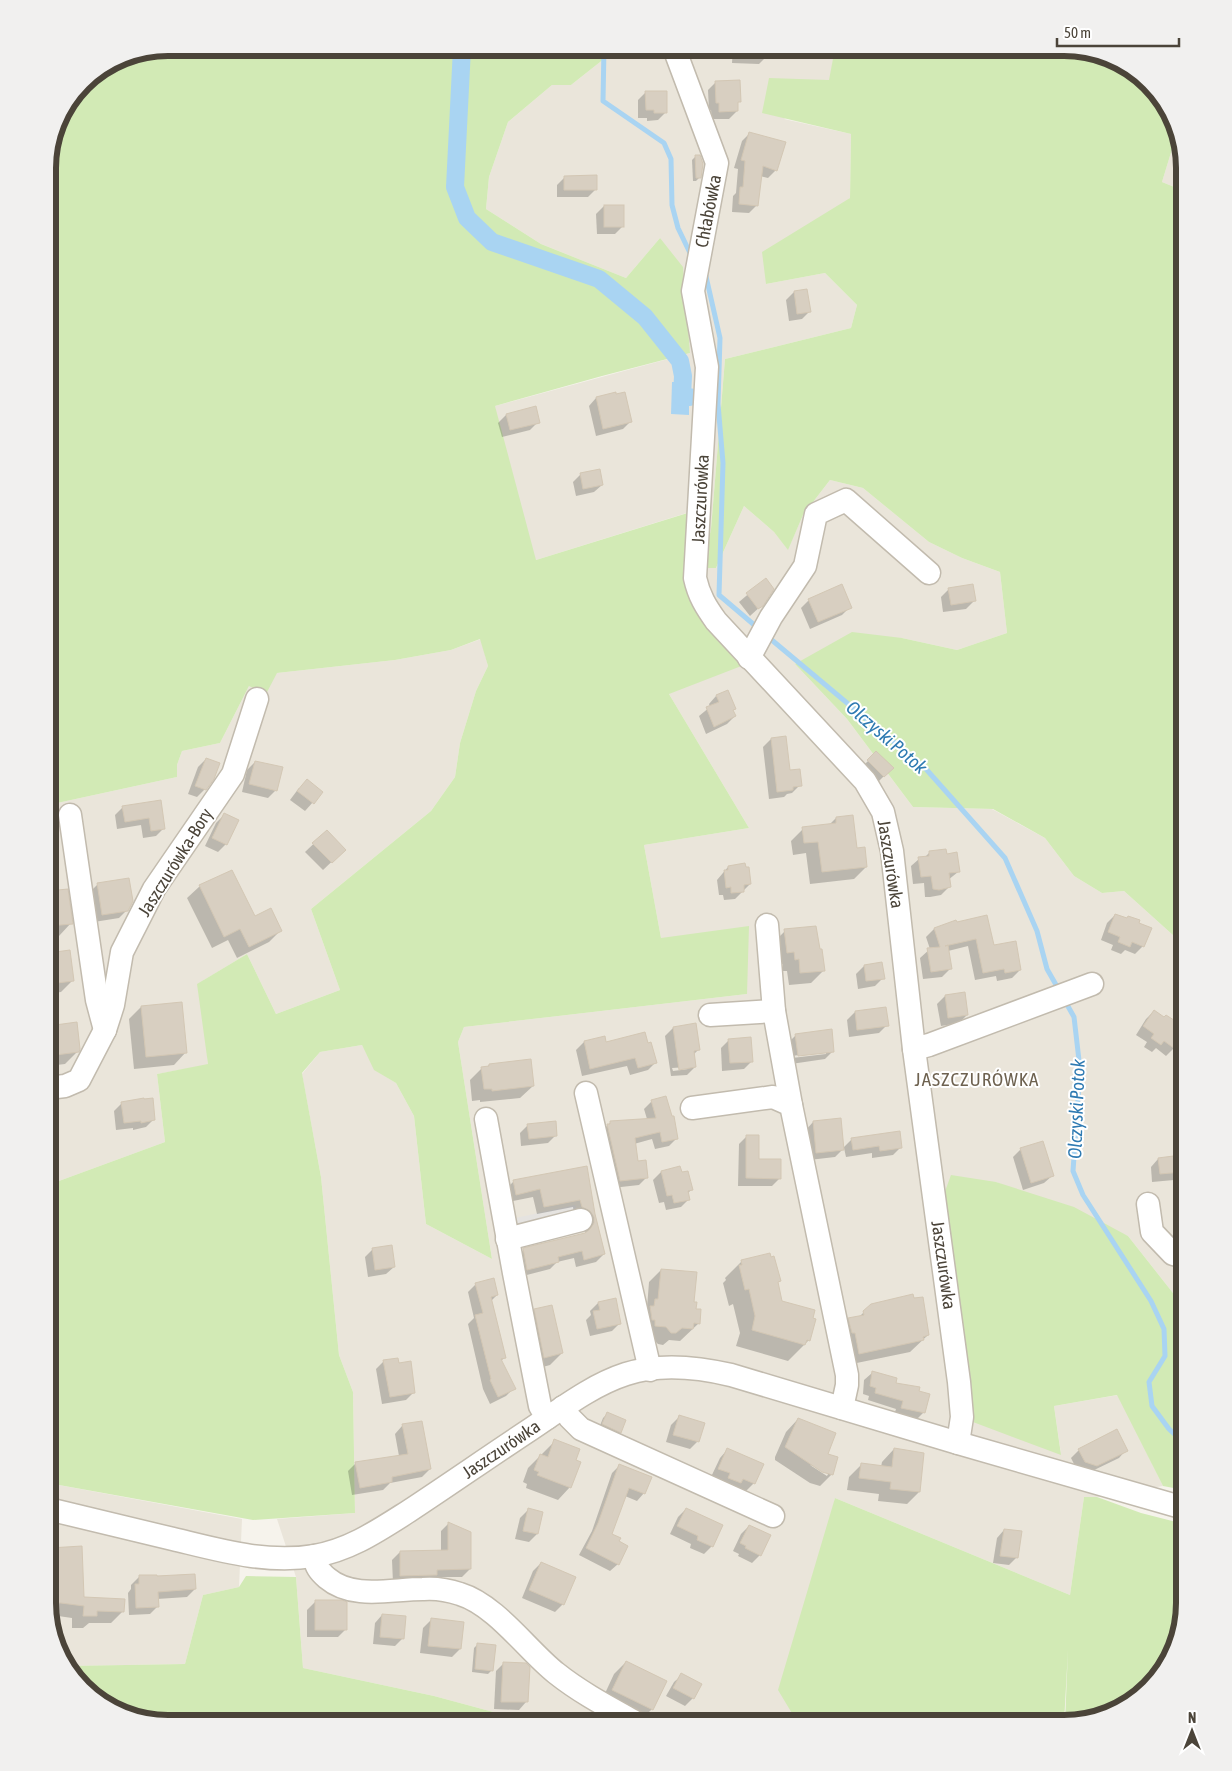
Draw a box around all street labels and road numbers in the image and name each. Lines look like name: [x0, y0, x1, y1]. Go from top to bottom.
street label: Chłabówka: [691, 173, 725, 249]
street label: Jaszczurówka: [687, 454, 713, 544]
street label: Jaszczurówka-Bory: [133, 804, 217, 920]
street label: Jaszczurówka: [874, 818, 908, 910]
street label: Jaszczurówka: [927, 1219, 961, 1311]
street label: Jaszczurówka: [458, 1415, 544, 1483]

